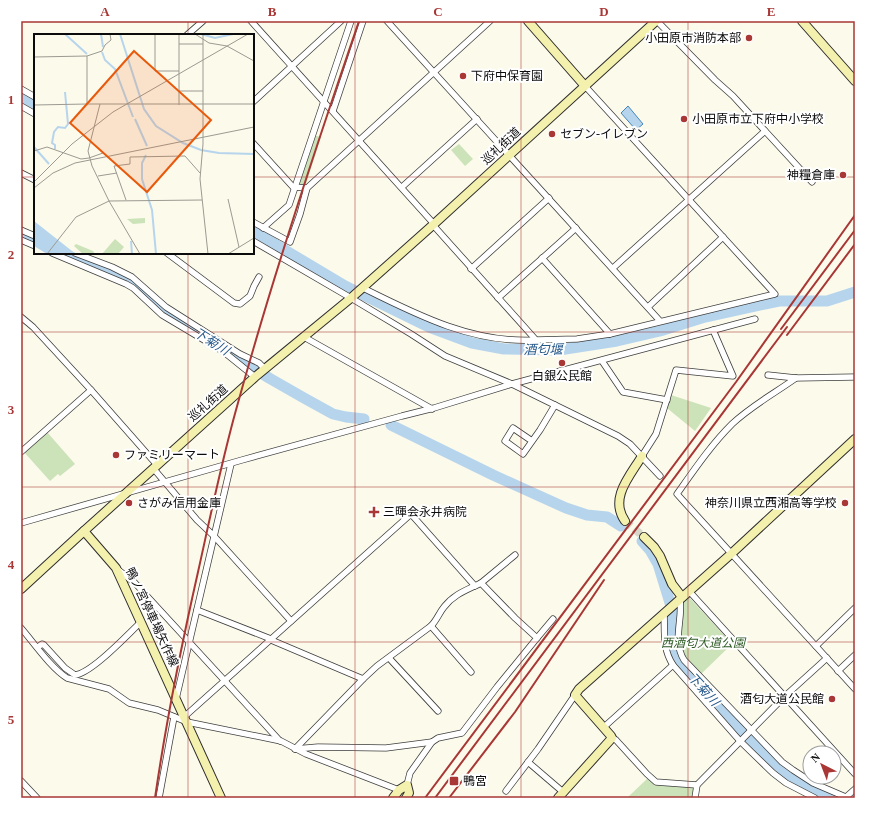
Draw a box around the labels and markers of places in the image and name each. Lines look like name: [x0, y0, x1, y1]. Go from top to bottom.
place label: 小田原市消防本部: [645, 31, 741, 45]
marker: 小田原市消防本部: [744, 33, 754, 43]
place label: 下府中保育園: [471, 69, 543, 83]
marker: 下府中保育園: [458, 71, 468, 81]
place label: 小田原市立下府中小学校: [692, 112, 824, 126]
marker: 小田原市立下府中小学校: [679, 114, 689, 124]
place label: セブン-イレブン: [560, 127, 648, 141]
marker: セブン-イレブン: [547, 129, 557, 139]
place label: 神糧倉庫: [787, 168, 835, 182]
marker: 神糧倉庫: [838, 170, 848, 180]
marker: 白銀公民館: [557, 358, 567, 368]
place label: 白銀公民館: [532, 369, 592, 383]
place label: ファミリーマート: [124, 448, 220, 462]
marker: ファミリーマート: [111, 450, 121, 460]
place label: さがみ信用金庫: [137, 496, 221, 510]
place label: 神奈川県立西湘高等学校: [705, 496, 837, 510]
marker: さがみ信用金庫: [124, 498, 134, 508]
marker: 神奈川県立西湘高等学校: [840, 498, 850, 508]
place label: 三暉会永井病院: [383, 505, 467, 519]
marker: 三暉会永井病院: [368, 506, 380, 518]
place label: 酒匂大道公民館: [740, 692, 824, 706]
marker: 酒匂大道公民館: [827, 694, 837, 704]
place label: 鴨宮: [463, 774, 487, 788]
marker: 鴨宮: [448, 775, 460, 787]

